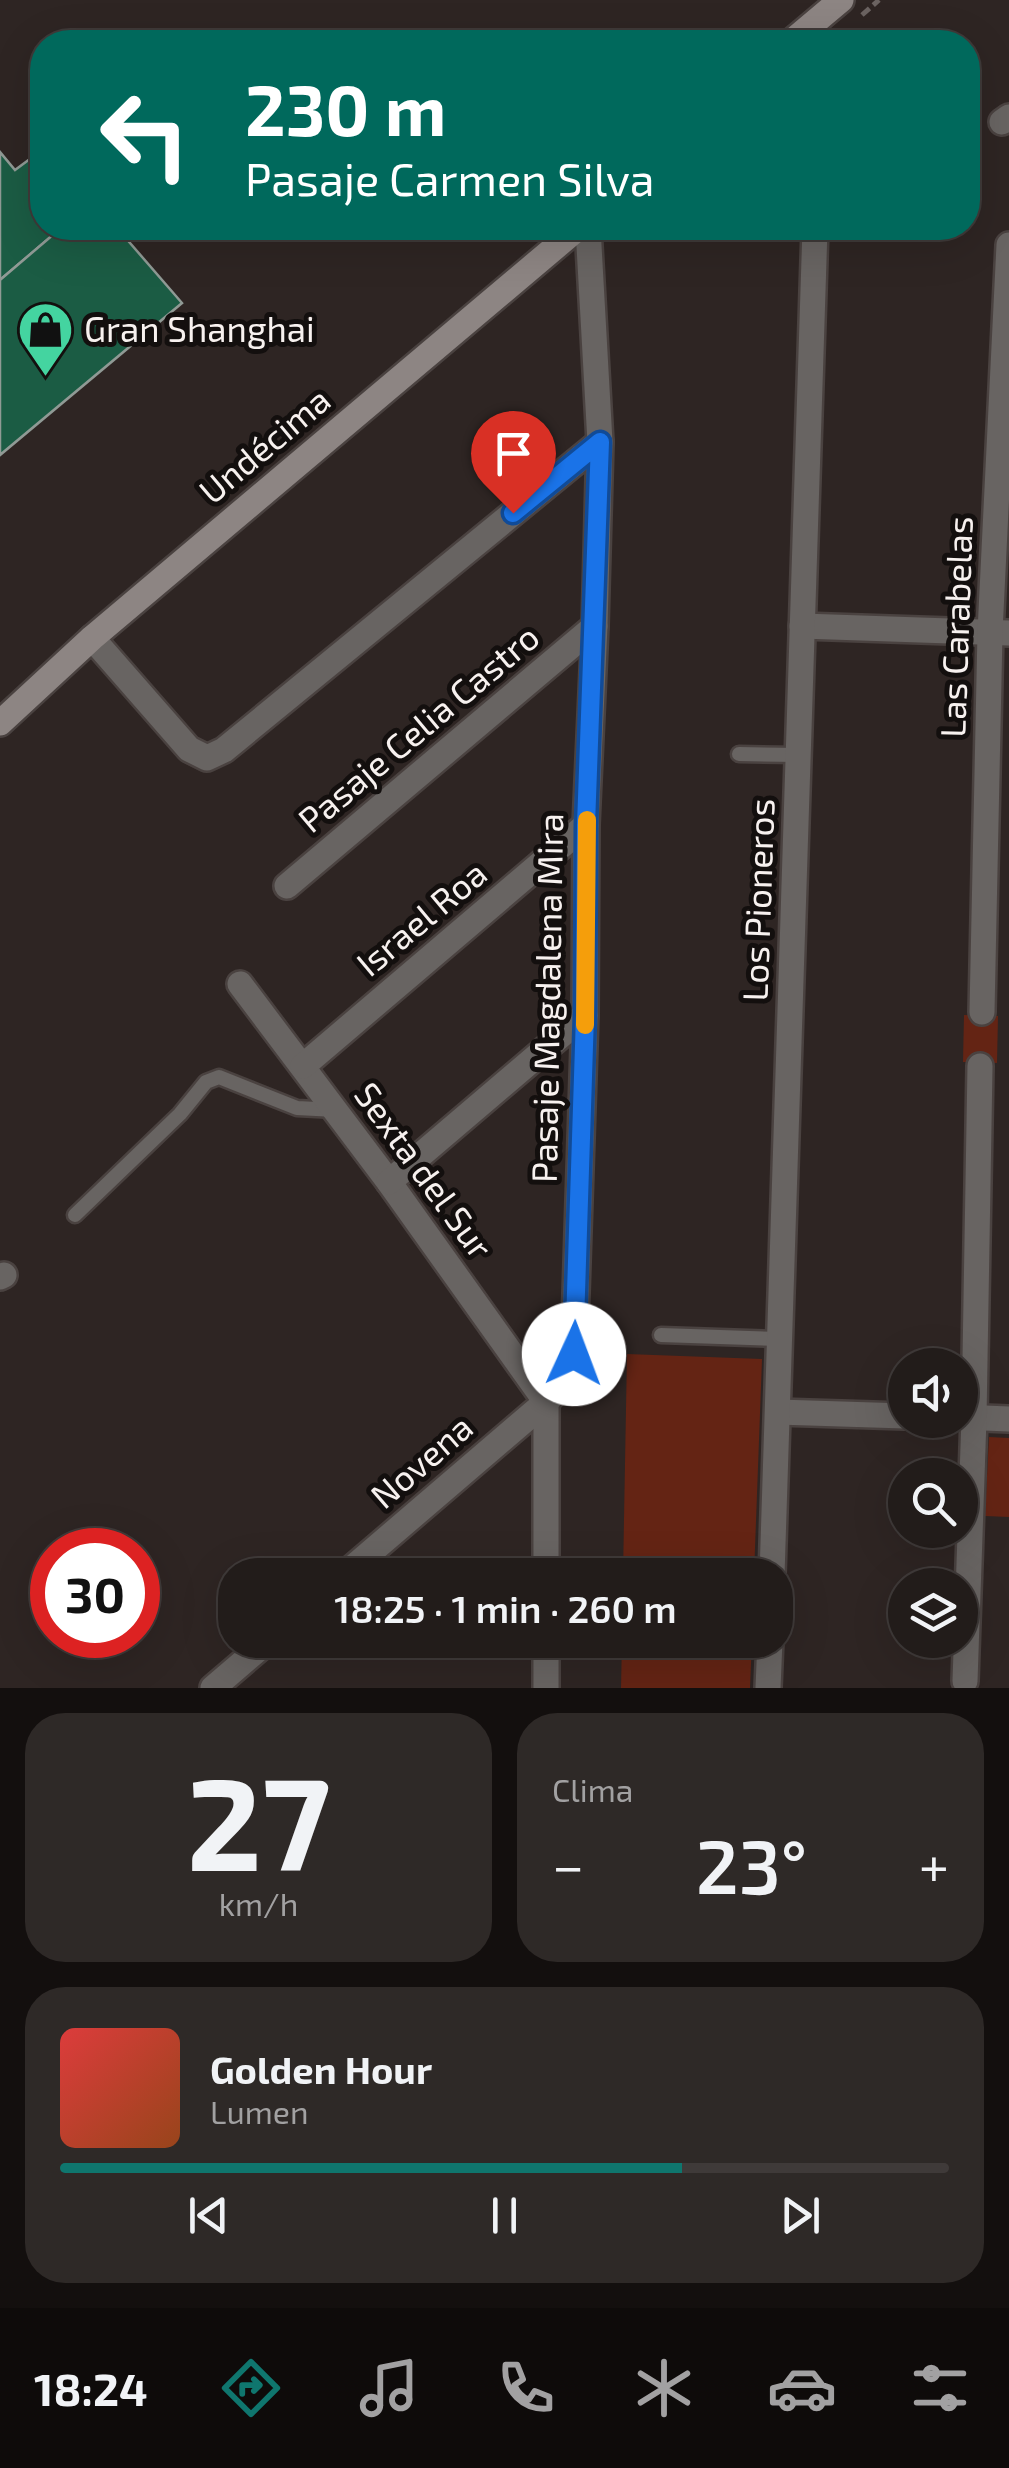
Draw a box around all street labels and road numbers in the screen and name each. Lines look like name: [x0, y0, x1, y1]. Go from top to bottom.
street label: Undécima: [190, 378, 338, 511]
street label: Las Carabelas: [930, 516, 980, 738]
street label: Pasaje Celia Castro: [289, 615, 546, 840]
street label: Los Pioneros: [732, 798, 782, 1002]
street label: Pasaje Magdalena Mira: [522, 813, 570, 1183]
street label: Israel Roa: [347, 851, 494, 984]
street label: Sexta del Sur: [347, 1074, 502, 1266]
street label: Novena: [361, 1405, 480, 1516]

